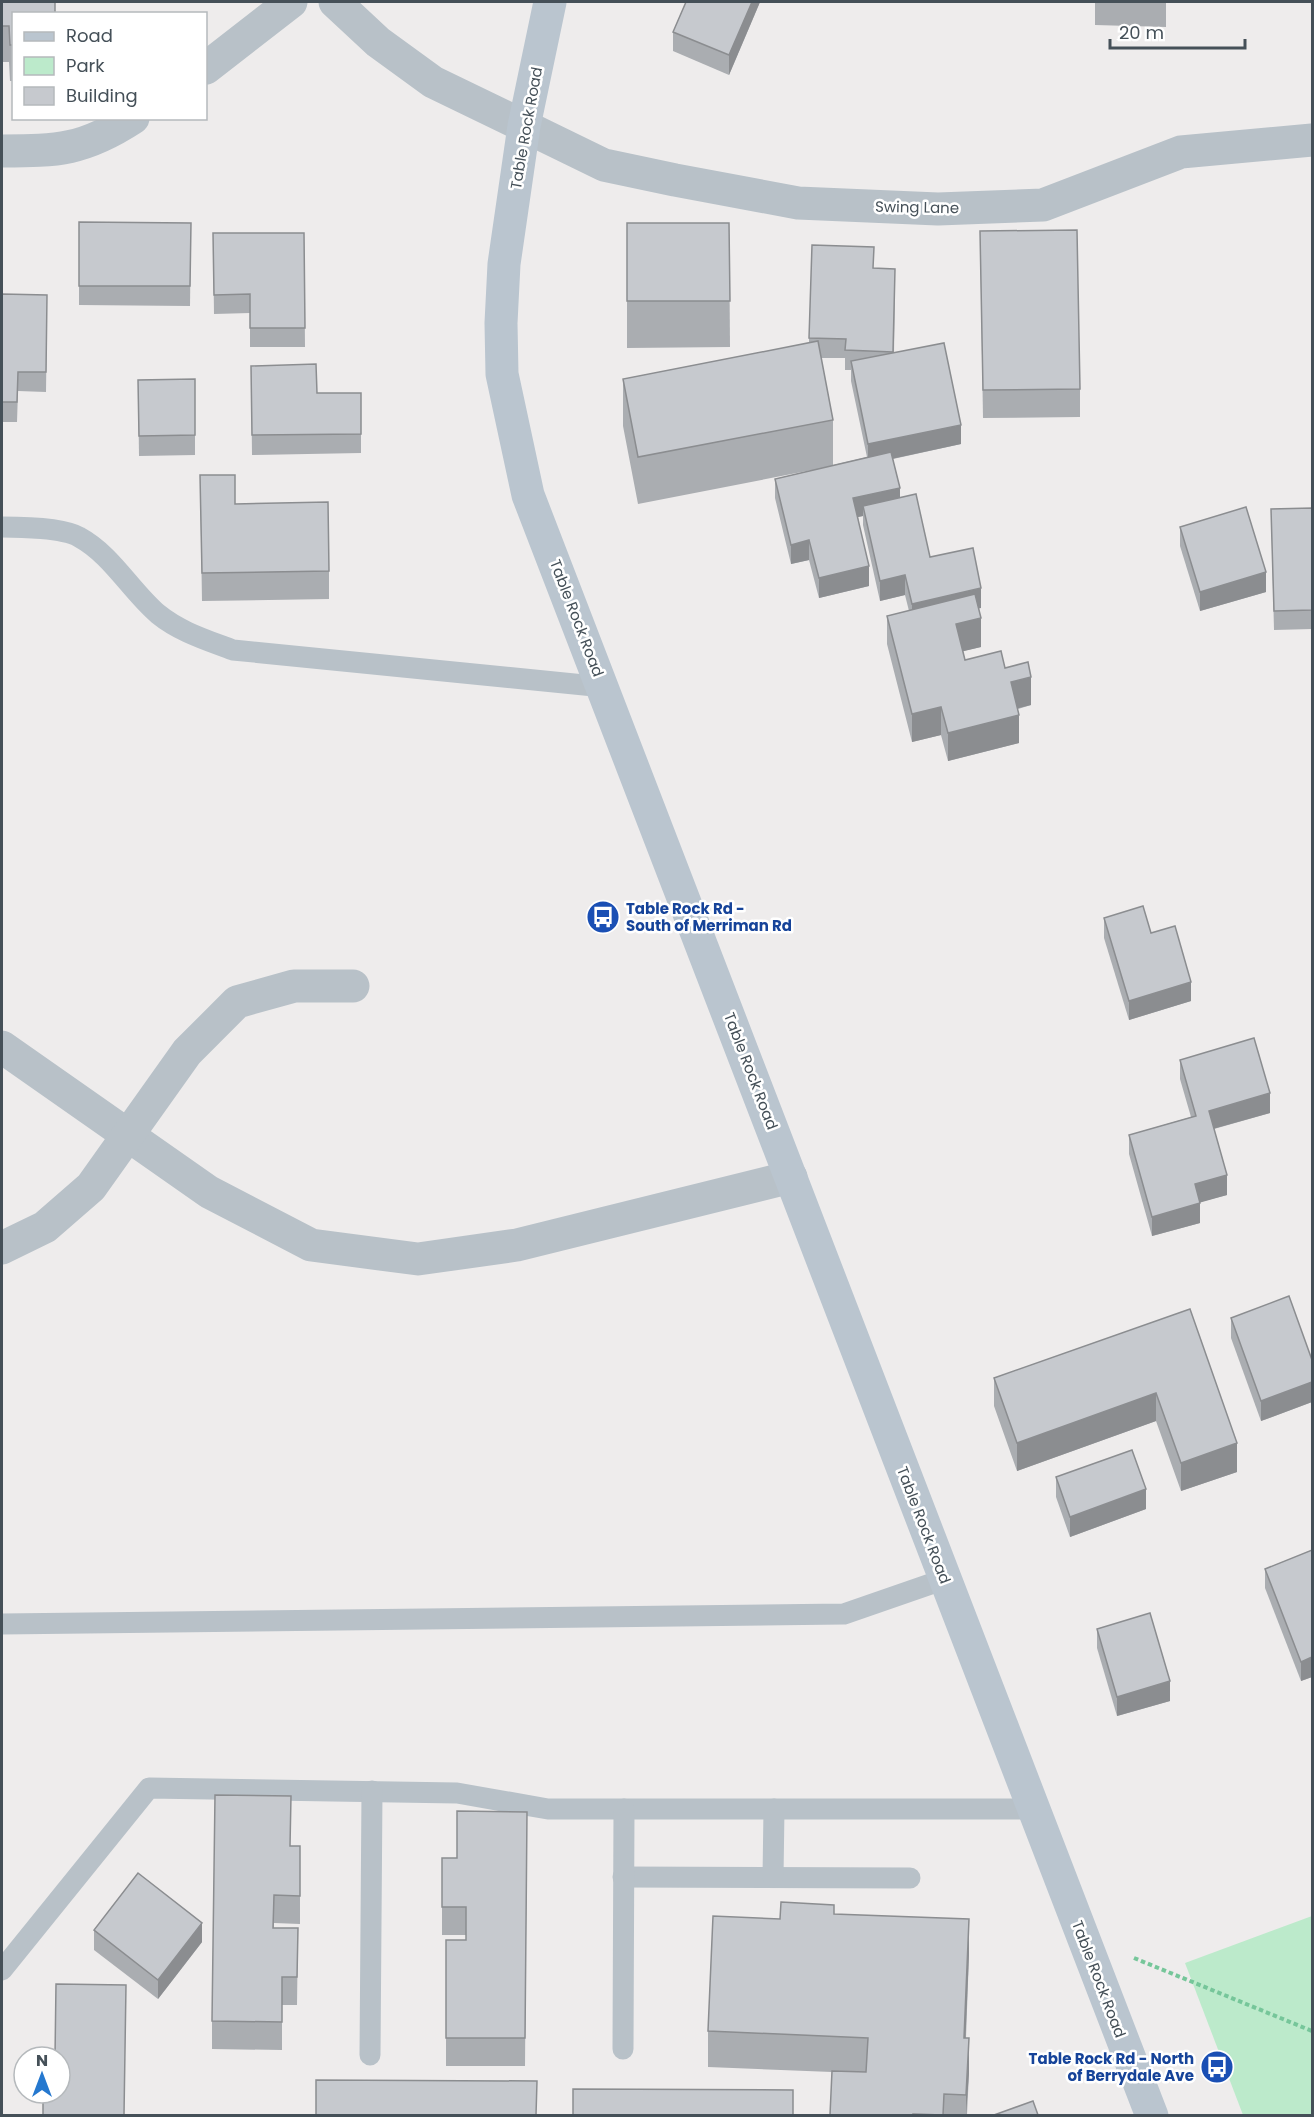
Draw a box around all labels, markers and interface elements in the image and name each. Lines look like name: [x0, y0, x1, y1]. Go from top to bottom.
legend: [12, 12, 207, 120]
scale bar: [1110, 12, 1245, 50]
text: 20 m: [1119, 20, 1164, 45]
text: Road: [66, 23, 113, 48]
text: Park: [66, 53, 105, 78]
street label: Table Rock Road: [505, 65, 547, 191]
text: Building: [66, 83, 138, 108]
street label: Swing Lane: [875, 196, 959, 218]
street label: Table Rock Road: [545, 556, 609, 680]
place label: Table Rock Rd - South of Merriman Rd: [626, 898, 792, 936]
bus stop icon: Table Rock Rd - South of Merriman Rd: [585, 899, 621, 935]
street label: Table Rock Road: [719, 1009, 783, 1133]
street label: Table Rock Road: [892, 1463, 956, 1587]
street label: Table Rock Road: [1067, 1917, 1131, 2041]
north arrow: [12, 2045, 72, 2105]
place label: Table Rock Rd - North of Berrydale Ave: [1029, 2048, 1194, 2086]
text: N: [36, 2049, 48, 2072]
bus stop icon: Table Rock Rd - North of Berrydale Ave: [1199, 2049, 1235, 2085]

